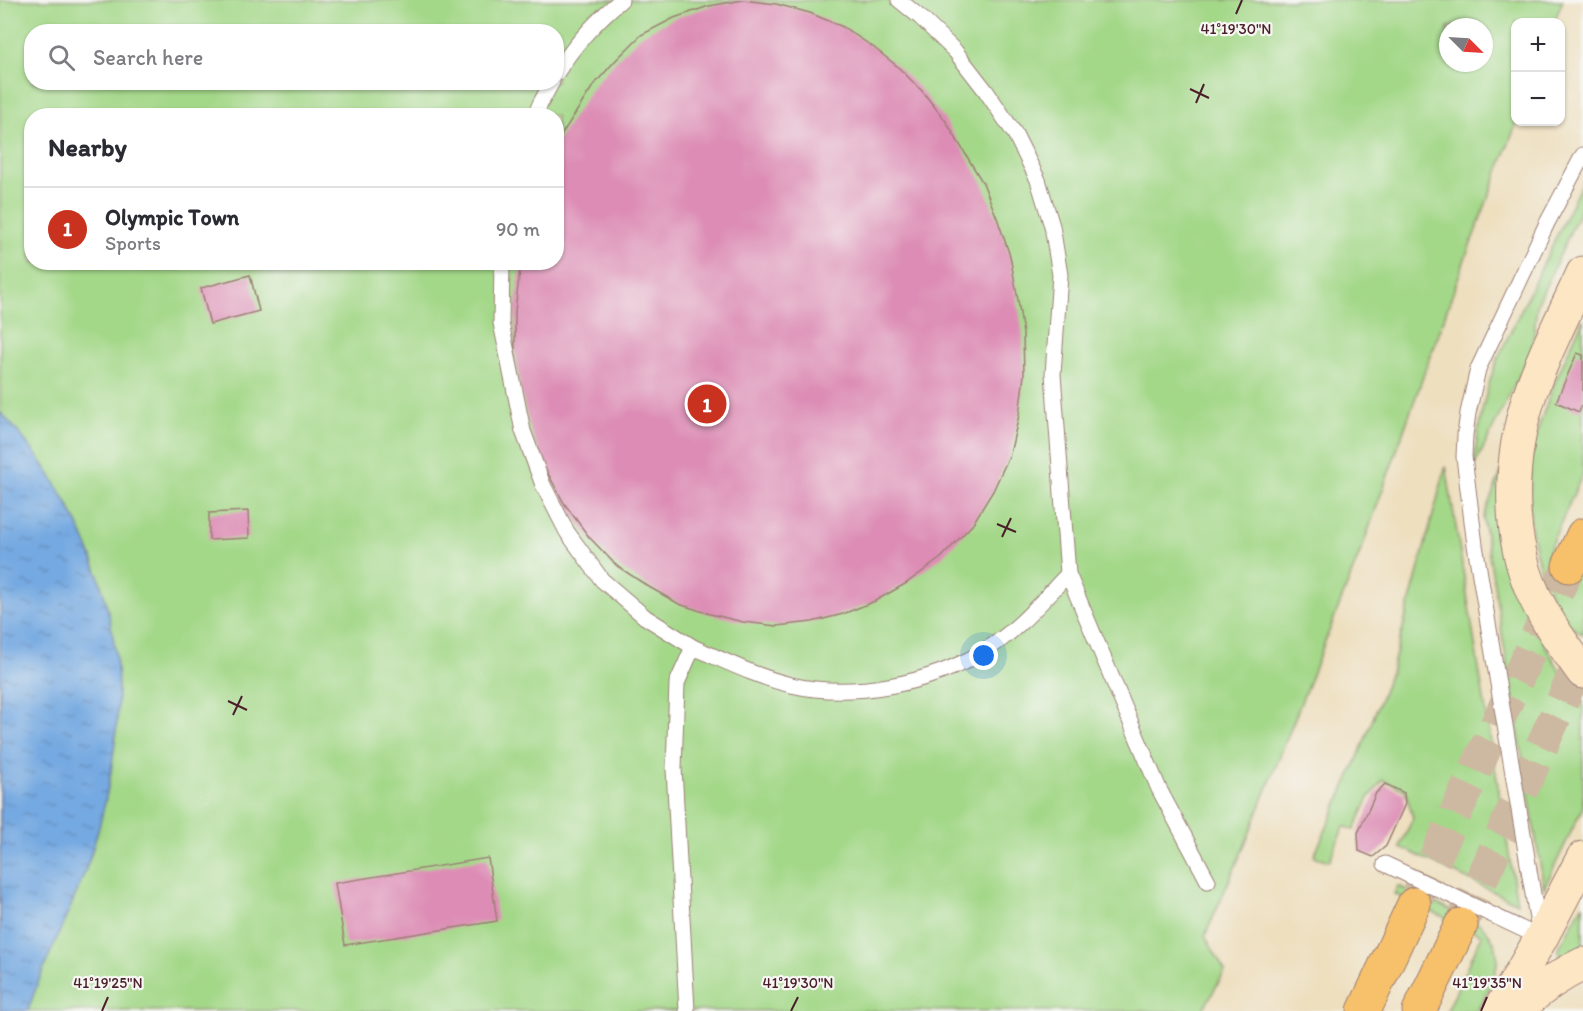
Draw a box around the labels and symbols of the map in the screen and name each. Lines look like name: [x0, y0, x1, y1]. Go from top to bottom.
north arrow: [1439, 18, 1493, 72]
text: 41°19'30"N: [1200, 20, 1272, 38]
pin: 1: [688, 382, 726, 426]
your location: [969, 641, 998, 670]
text: 41°19'25"N: [73, 974, 143, 992]
text: 41°19'30"N: [762, 974, 834, 992]
text: 41°19'35"N: [1452, 974, 1522, 992]

